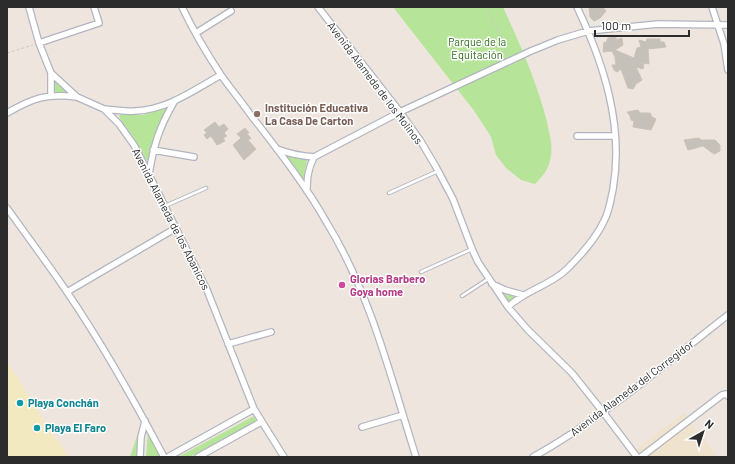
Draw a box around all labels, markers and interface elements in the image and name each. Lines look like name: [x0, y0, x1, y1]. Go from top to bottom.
scale bar: [595, 12, 689, 38]
text: 100 m: [601, 18, 631, 32]
street label: Avenida Alameda de los Molinos: [325, 19, 426, 146]
park label: Parque de la Equitación: [448, 35, 506, 61]
place label: Institución Educativa La Casa De Carton: [265, 101, 368, 127]
marker: Institución Educativa La Casa De Carton: [252, 109, 262, 119]
street label: Avenida Alameda de los Abanicos: [130, 146, 213, 292]
place label: Glorias Barbero Goya home: [350, 272, 425, 298]
marker: Glorias Barbero Goya home: [337, 280, 347, 290]
street label: Avenida Alameda del Corregidor: [567, 337, 696, 438]
place label: Playa Conchán: [28, 396, 99, 409]
marker: Playa Conchán: [15, 398, 25, 408]
north arrow: [683, 412, 723, 452]
text: N: [703, 416, 717, 431]
place label: Playa El Faro: [45, 421, 106, 434]
marker: Playa El Faro: [32, 423, 42, 433]

